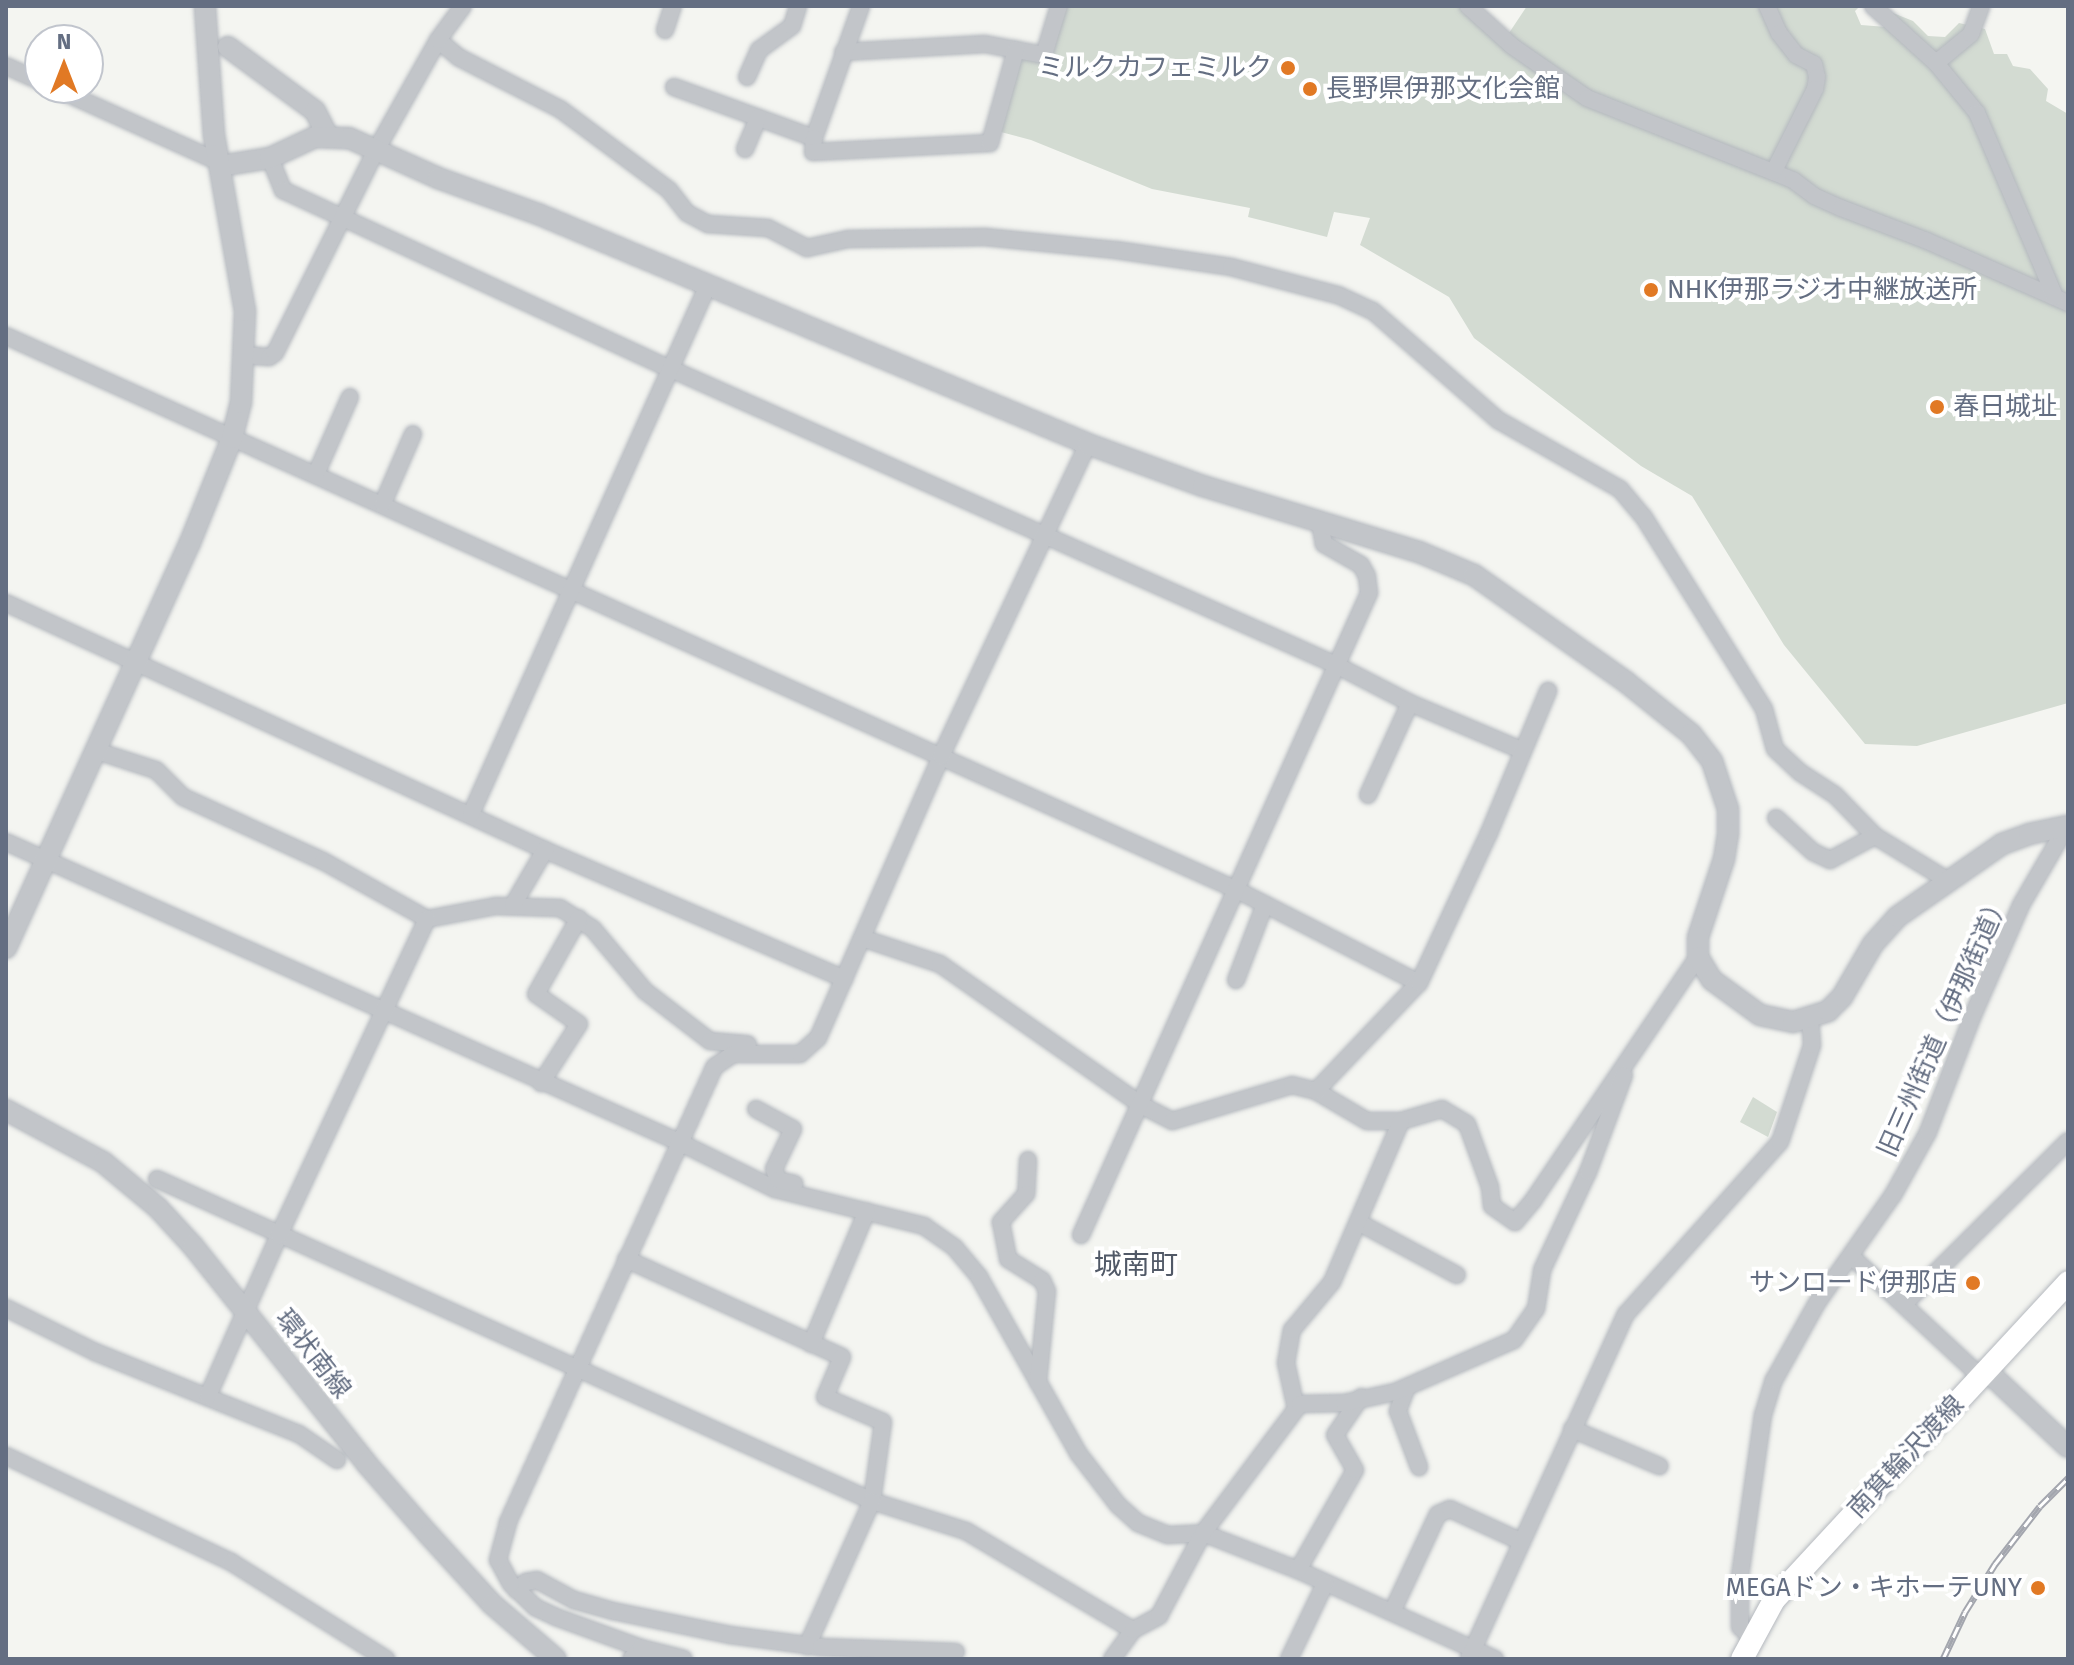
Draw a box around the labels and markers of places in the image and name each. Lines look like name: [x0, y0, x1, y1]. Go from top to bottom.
place label: ミルクカフェミルク: [1038, 52, 1272, 84]
marker: ミルクカフェミルク: [1279, 59, 1297, 77]
place label: 長野県伊那文化会館: [1326, 73, 1560, 105]
marker: 長野県伊那文化会館: [1301, 80, 1319, 98]
place label: NHK伊那ラジオ中継放送所: [1667, 274, 1978, 306]
marker: NHK伊那ラジオ中継放送所: [1642, 281, 1660, 299]
place label: 春日城址: [1953, 391, 2057, 423]
marker: 春日城址: [1928, 398, 1946, 416]
place label: サンロード伊那店: [1749, 1267, 1957, 1299]
marker: サンロード伊那店: [1964, 1274, 1982, 1292]
place label: MEGAドン・キホーテUNY: [1726, 1572, 2022, 1604]
marker: MEGAドン・キホーテUNY: [2029, 1579, 2047, 1597]

